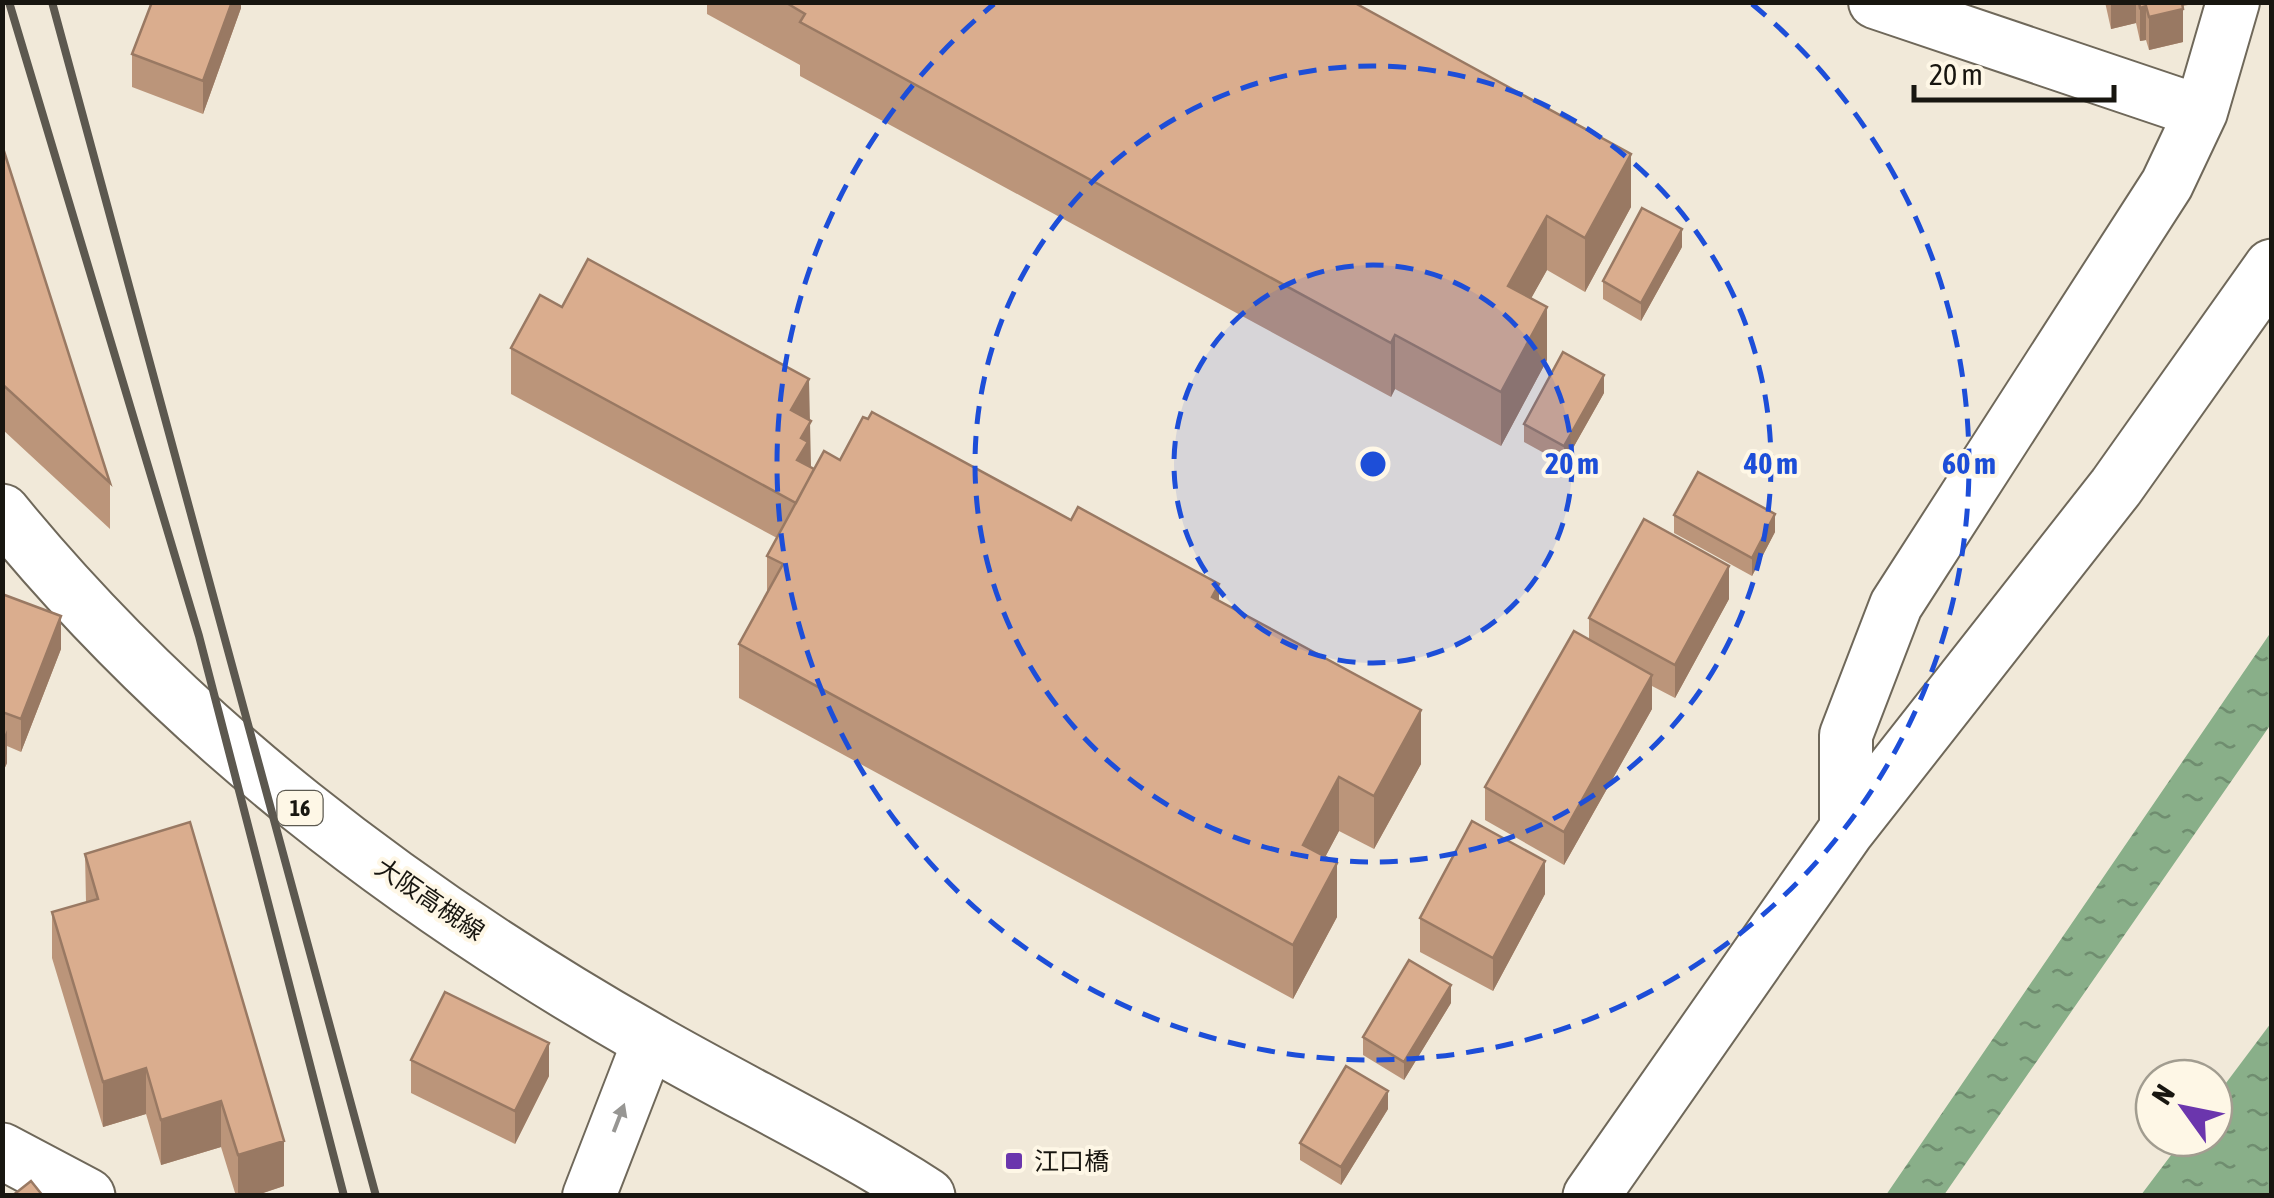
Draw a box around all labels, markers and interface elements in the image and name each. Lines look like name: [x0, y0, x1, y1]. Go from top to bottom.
scale bar: [1914, 40, 2114, 102]
text: 20 m: [1929, 57, 1983, 91]
centre of rings: [1355, 446, 1391, 482]
text: 20 m: [1545, 446, 1599, 480]
text: 40 m: [1743, 446, 1798, 480]
text: 60 m: [1942, 446, 1996, 480]
road number: 16: [278, 791, 322, 825]
street label: 大阪高槻線: [370, 852, 490, 946]
north arrow: [2134, 1058, 2234, 1158]
text: N: [2145, 1079, 2181, 1110]
one-way arrow: [612, 1103, 627, 1133]
place label: 江口橋: [1034, 1147, 1109, 1175]
marker: 江口橋: [1003, 1150, 1025, 1172]

